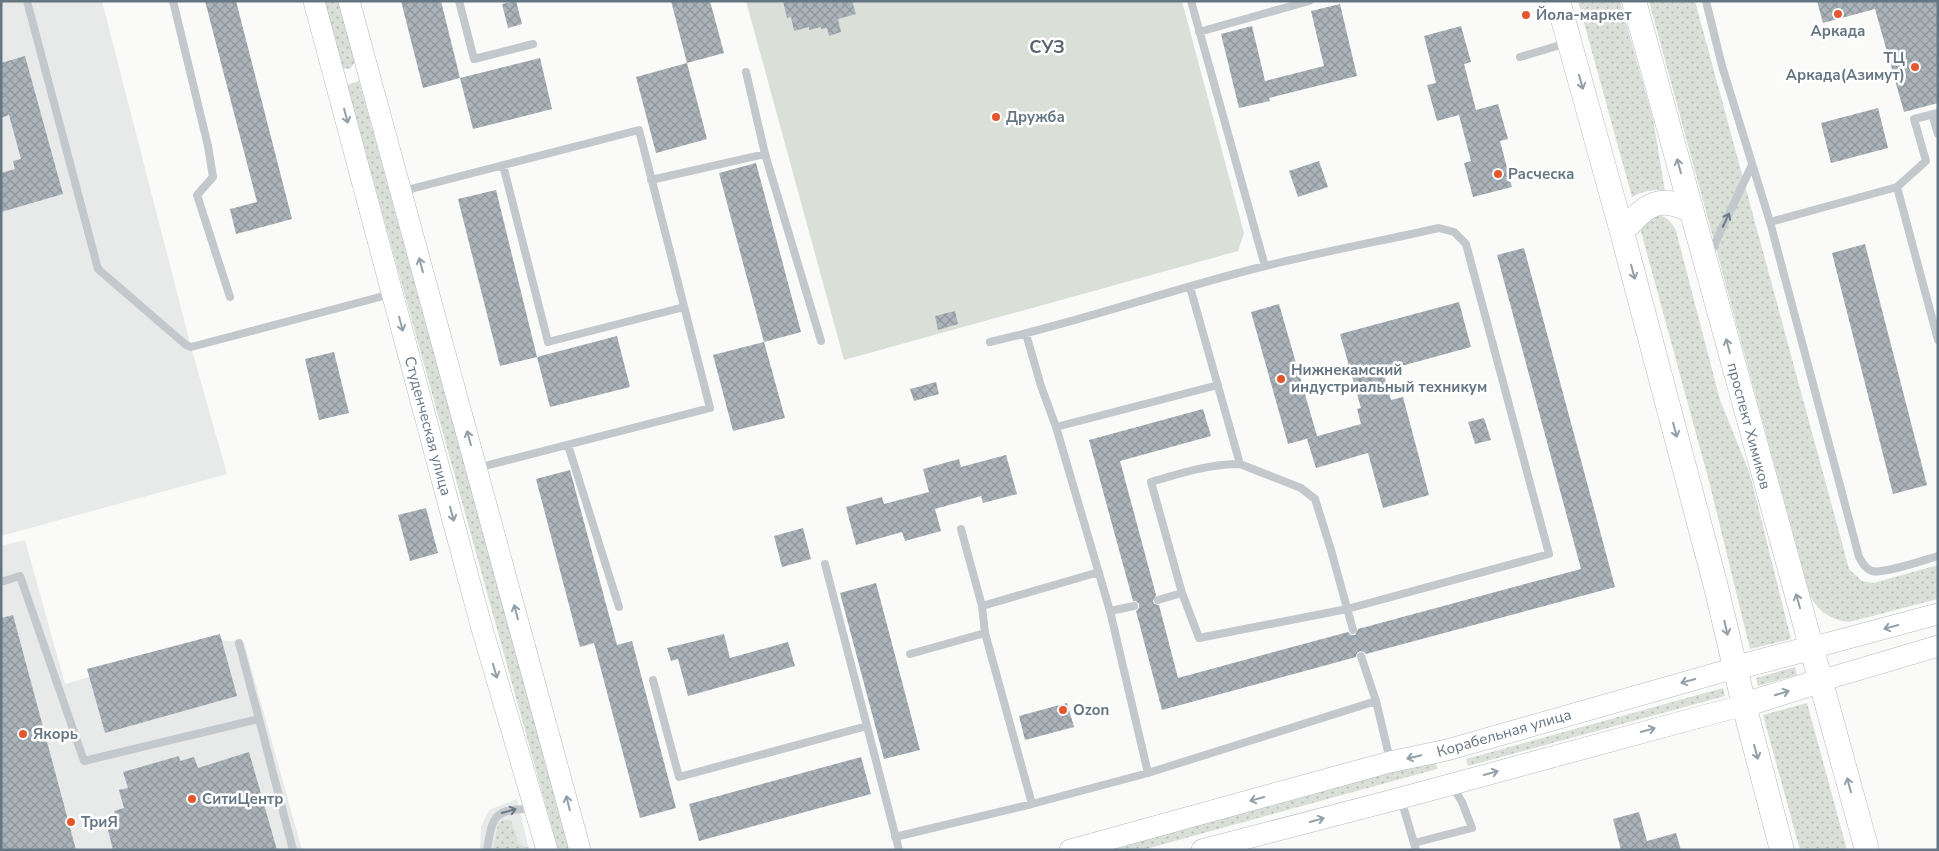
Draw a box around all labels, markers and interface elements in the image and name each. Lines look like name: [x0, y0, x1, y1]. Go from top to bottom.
place label: Йола-маркет: [1536, 5, 1632, 25]
marker: Аркада: [1832, 8, 1844, 20]
marker: Йола-маркет: [1520, 9, 1532, 21]
place label: Аркада: [1811, 21, 1865, 41]
district label: СУЗ: [1029, 35, 1065, 59]
place label: ТЦ Аркада(Азимут): [1786, 48, 1905, 85]
marker: ТЦ Аркада(Азимут): [1909, 61, 1921, 73]
one-way arrow: [1576, 74, 1586, 90]
one-way arrow: [341, 107, 351, 123]
place label: Дружба: [1006, 107, 1065, 127]
marker: Дружба: [990, 111, 1002, 123]
one-way arrow: [1673, 159, 1683, 175]
place label: Расческа: [1508, 164, 1574, 184]
marker: Расческа: [1492, 168, 1504, 180]
one-way arrow: [1722, 213, 1732, 228]
one-way arrow: [416, 257, 426, 273]
one-way arrow: [1629, 264, 1638, 280]
one-way arrow: [397, 315, 406, 331]
one-way arrow: [1723, 339, 1732, 355]
street label: Студенческая улица: [400, 354, 456, 498]
place label: Нижнекамский индустриальный техникум: [1291, 360, 1487, 397]
street label: проспект Химиков: [1722, 360, 1776, 492]
marker: Нижнекамский индустриальный техникум: [1275, 373, 1287, 385]
one-way arrow: [1670, 421, 1680, 437]
one-way arrow: [463, 431, 473, 447]
one-way arrow: [447, 506, 457, 522]
one-way arrow: [1793, 594, 1802, 610]
one-way arrow: [511, 604, 520, 620]
one-way arrow: [1722, 619, 1731, 635]
one-way arrow: [1883, 623, 1899, 632]
one-way arrow: [490, 663, 500, 679]
one-way arrow: [1681, 677, 1697, 686]
one-way arrow: [1774, 687, 1790, 697]
place label: Ozon: [1073, 700, 1109, 720]
marker: Ozon: [1057, 704, 1069, 716]
street label: Корабельная улица: [1434, 704, 1574, 762]
place label: Якорь: [33, 724, 78, 744]
one-way arrow: [1640, 725, 1656, 735]
marker: Якорь: [17, 728, 29, 740]
one-way arrow: [1752, 743, 1761, 759]
one-way arrow: [1406, 753, 1422, 762]
one-way arrow: [1483, 768, 1499, 777]
one-way arrow: [1844, 778, 1853, 794]
place label: СитиЦентр: [202, 789, 283, 809]
marker: СитиЦентр: [186, 793, 198, 805]
one-way arrow: [1249, 794, 1265, 804]
one-way arrow: [563, 795, 572, 811]
one-way arrow: [500, 806, 516, 816]
place label: ТриЯ: [81, 812, 118, 832]
one-way arrow: [1309, 815, 1325, 824]
marker: ТриЯ: [65, 816, 77, 828]

